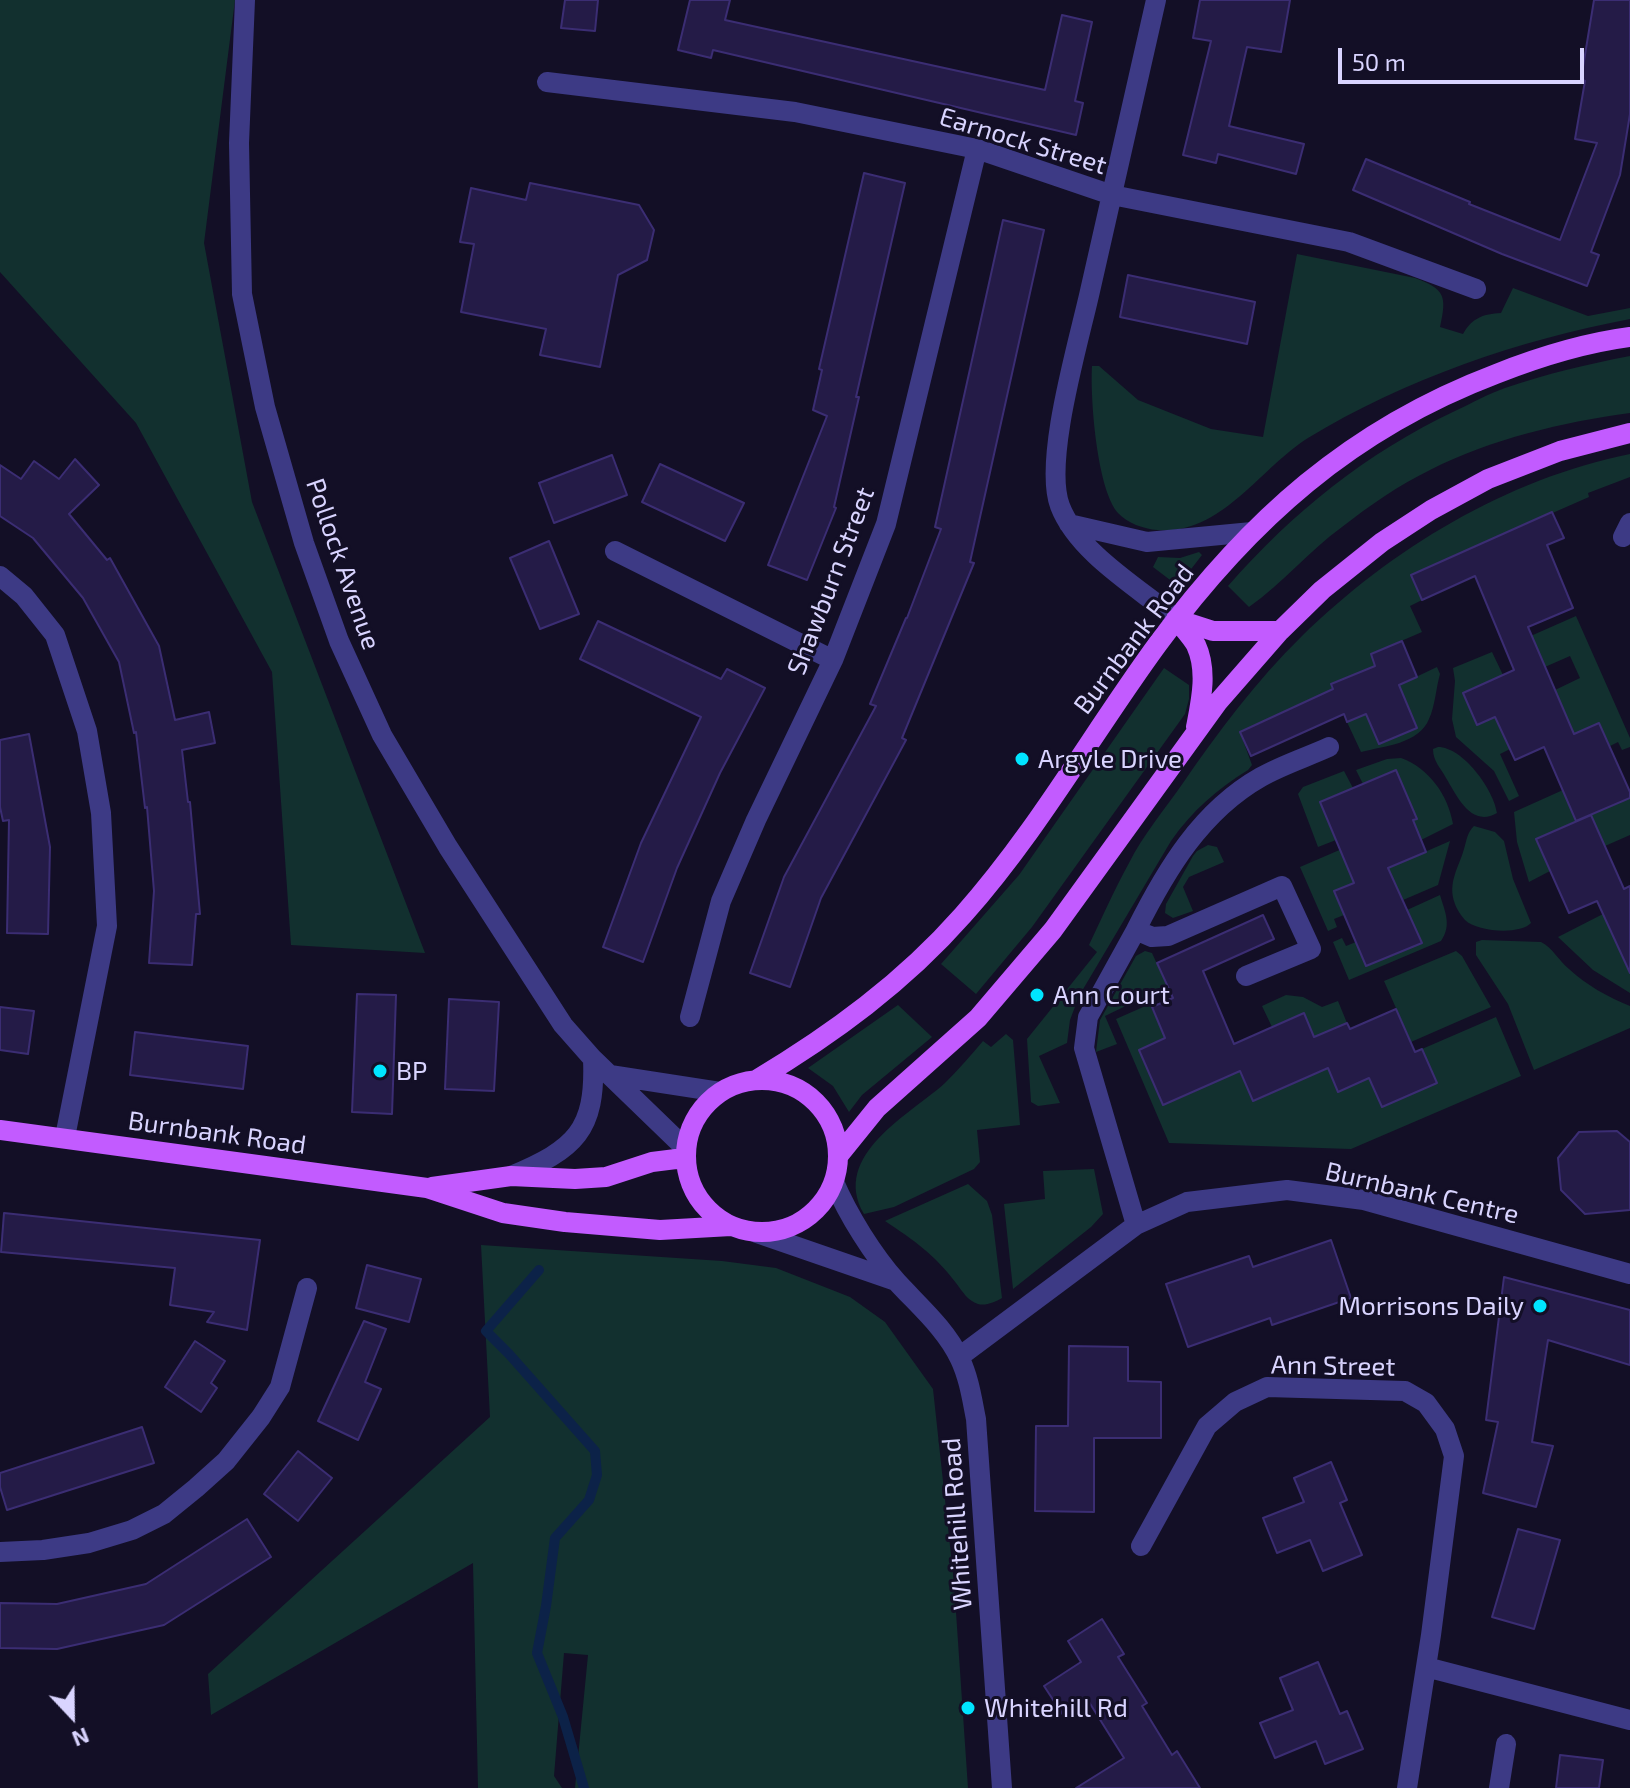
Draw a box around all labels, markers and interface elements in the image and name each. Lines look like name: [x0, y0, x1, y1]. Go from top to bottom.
scale bar: [1342, 32, 1588, 82]
text: 50 m: [1352, 47, 1406, 76]
street label: Earnock Street: [936, 101, 1110, 181]
street label: Pollock Avenue: [299, 474, 387, 654]
street label: Shawburn Street: [781, 483, 881, 679]
street label: Burnbank Road: [1068, 558, 1200, 720]
place label: Argyle Drive: [1038, 743, 1182, 775]
marker: Argyle Drive: [1013, 750, 1031, 768]
place label: Ann Court: [1053, 979, 1170, 1011]
marker: Ann Court: [1028, 986, 1046, 1004]
place label: BP: [396, 1055, 427, 1087]
marker: BP: [371, 1062, 389, 1080]
street label: Burnbank Road: [126, 1105, 308, 1161]
street label: Burnbank Centre: [1322, 1156, 1522, 1230]
place label: Morrisons Daily: [1338, 1290, 1524, 1322]
marker: Morrisons Daily: [1531, 1297, 1549, 1315]
street label: Ann Street: [1271, 1349, 1395, 1383]
street label: Whitehill Road: [935, 1437, 979, 1611]
north arrow: [32, 1676, 112, 1756]
place label: Whitehill Rd: [984, 1692, 1128, 1724]
marker: Whitehill Rd: [959, 1699, 977, 1717]
text: N: [69, 1723, 93, 1753]

